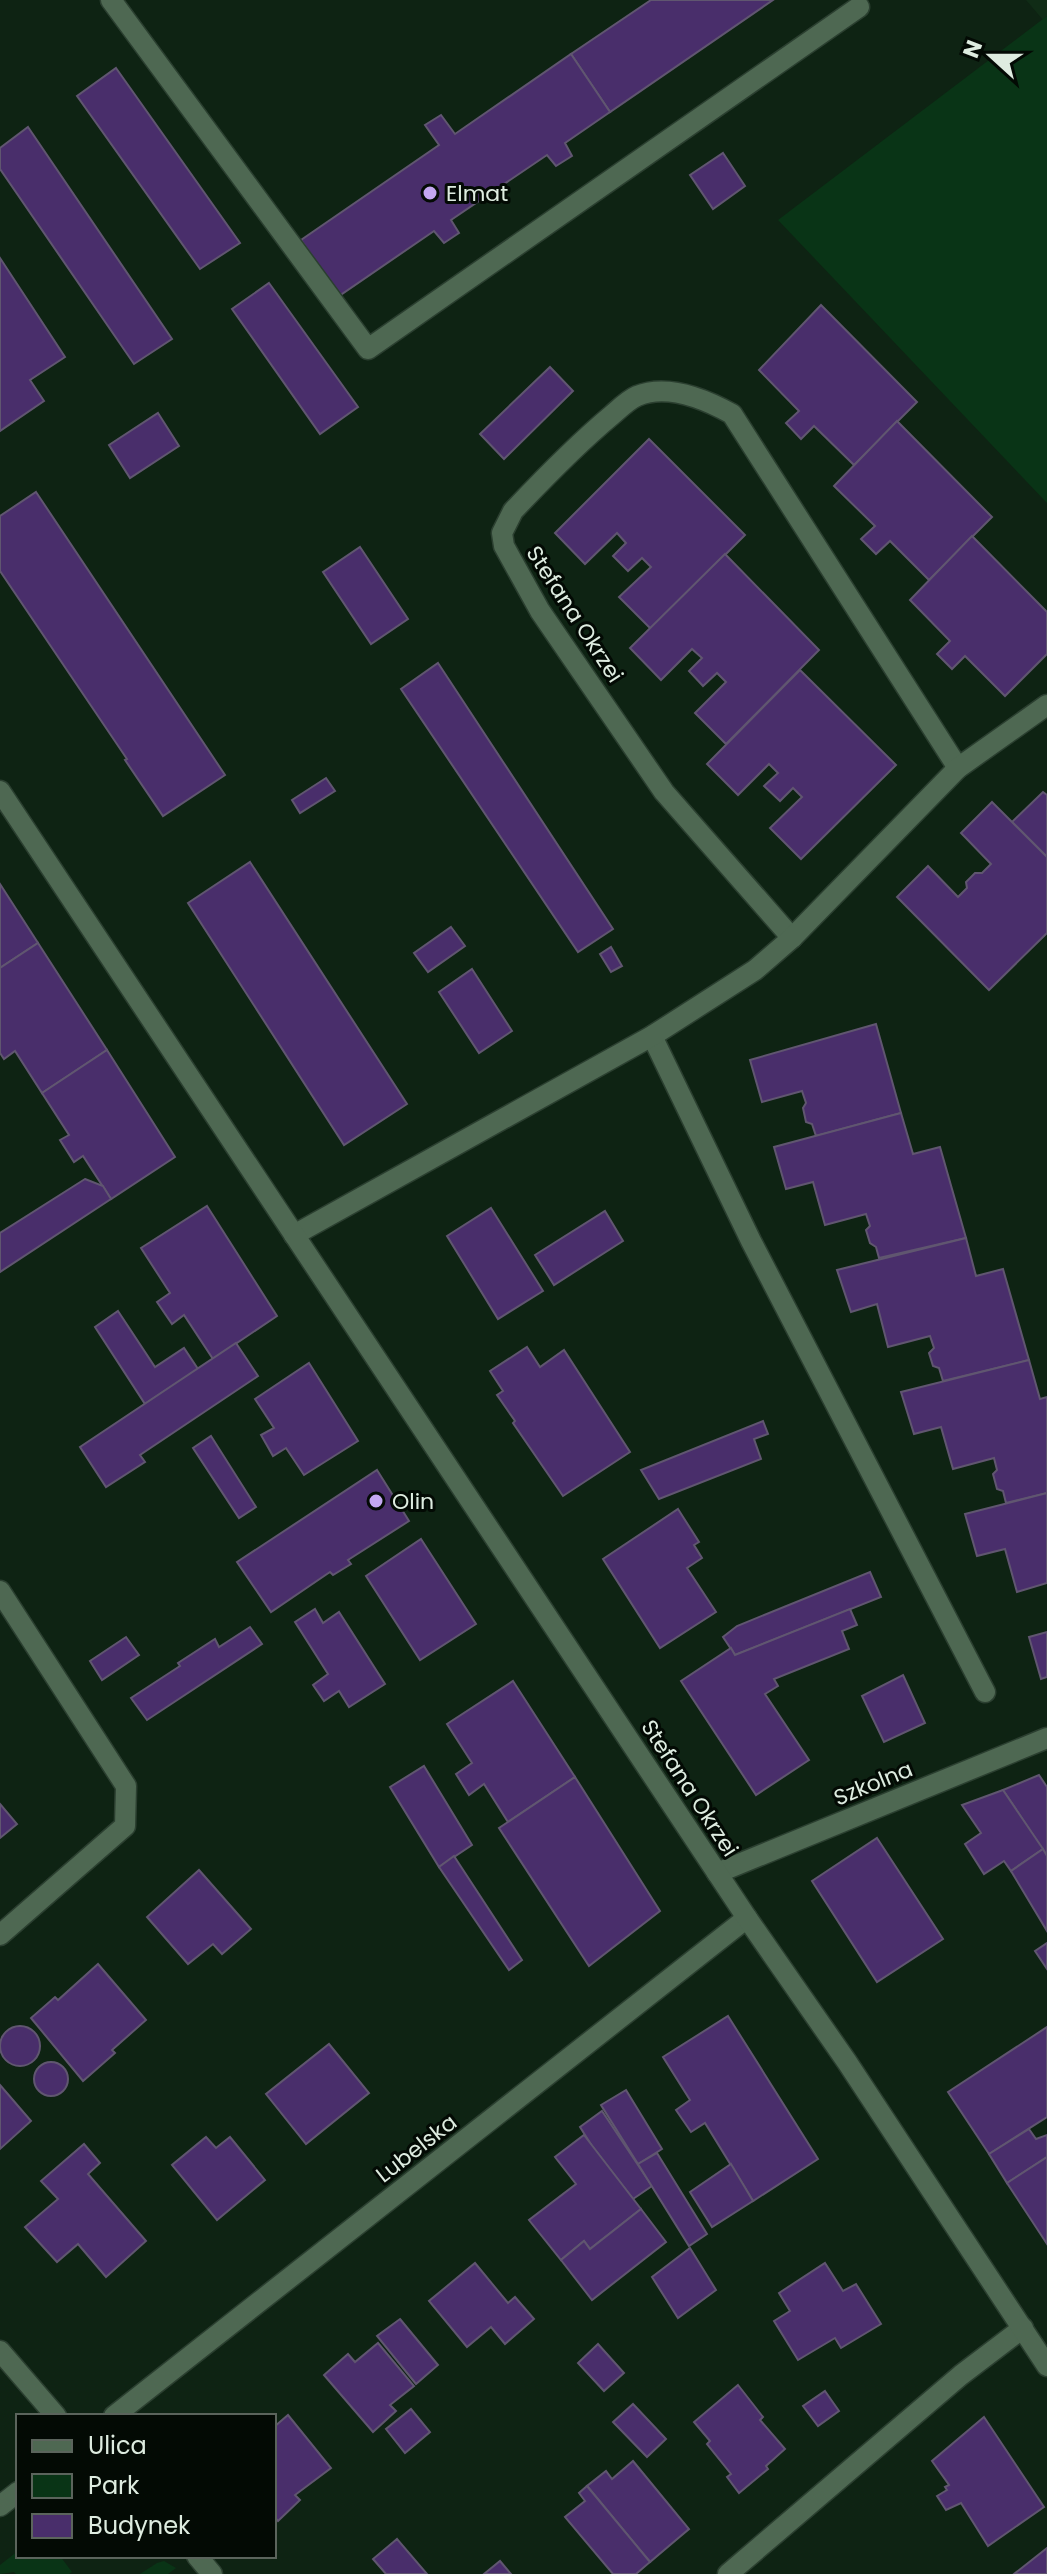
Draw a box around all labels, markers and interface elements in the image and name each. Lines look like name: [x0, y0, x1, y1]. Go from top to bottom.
north arrow: [951, 16, 1031, 96]
text: N: [955, 36, 990, 62]
place label: Elmat: [446, 178, 508, 209]
marker: Elmat: [421, 184, 439, 202]
street label: Stefana Okrzei: [519, 540, 630, 689]
place label: Olin: [392, 1486, 434, 1517]
marker: Olin: [367, 1492, 385, 1510]
street label: Stefana Okrzei: [634, 1714, 745, 1863]
street label: Szkolna: [829, 1754, 917, 1813]
street label: Lubelska: [369, 2107, 463, 2190]
legend: [16, 2414, 276, 2558]
text: Ulica: [88, 2429, 147, 2462]
text: Park: [88, 2469, 140, 2502]
text: Budynek: [88, 2509, 191, 2542]

